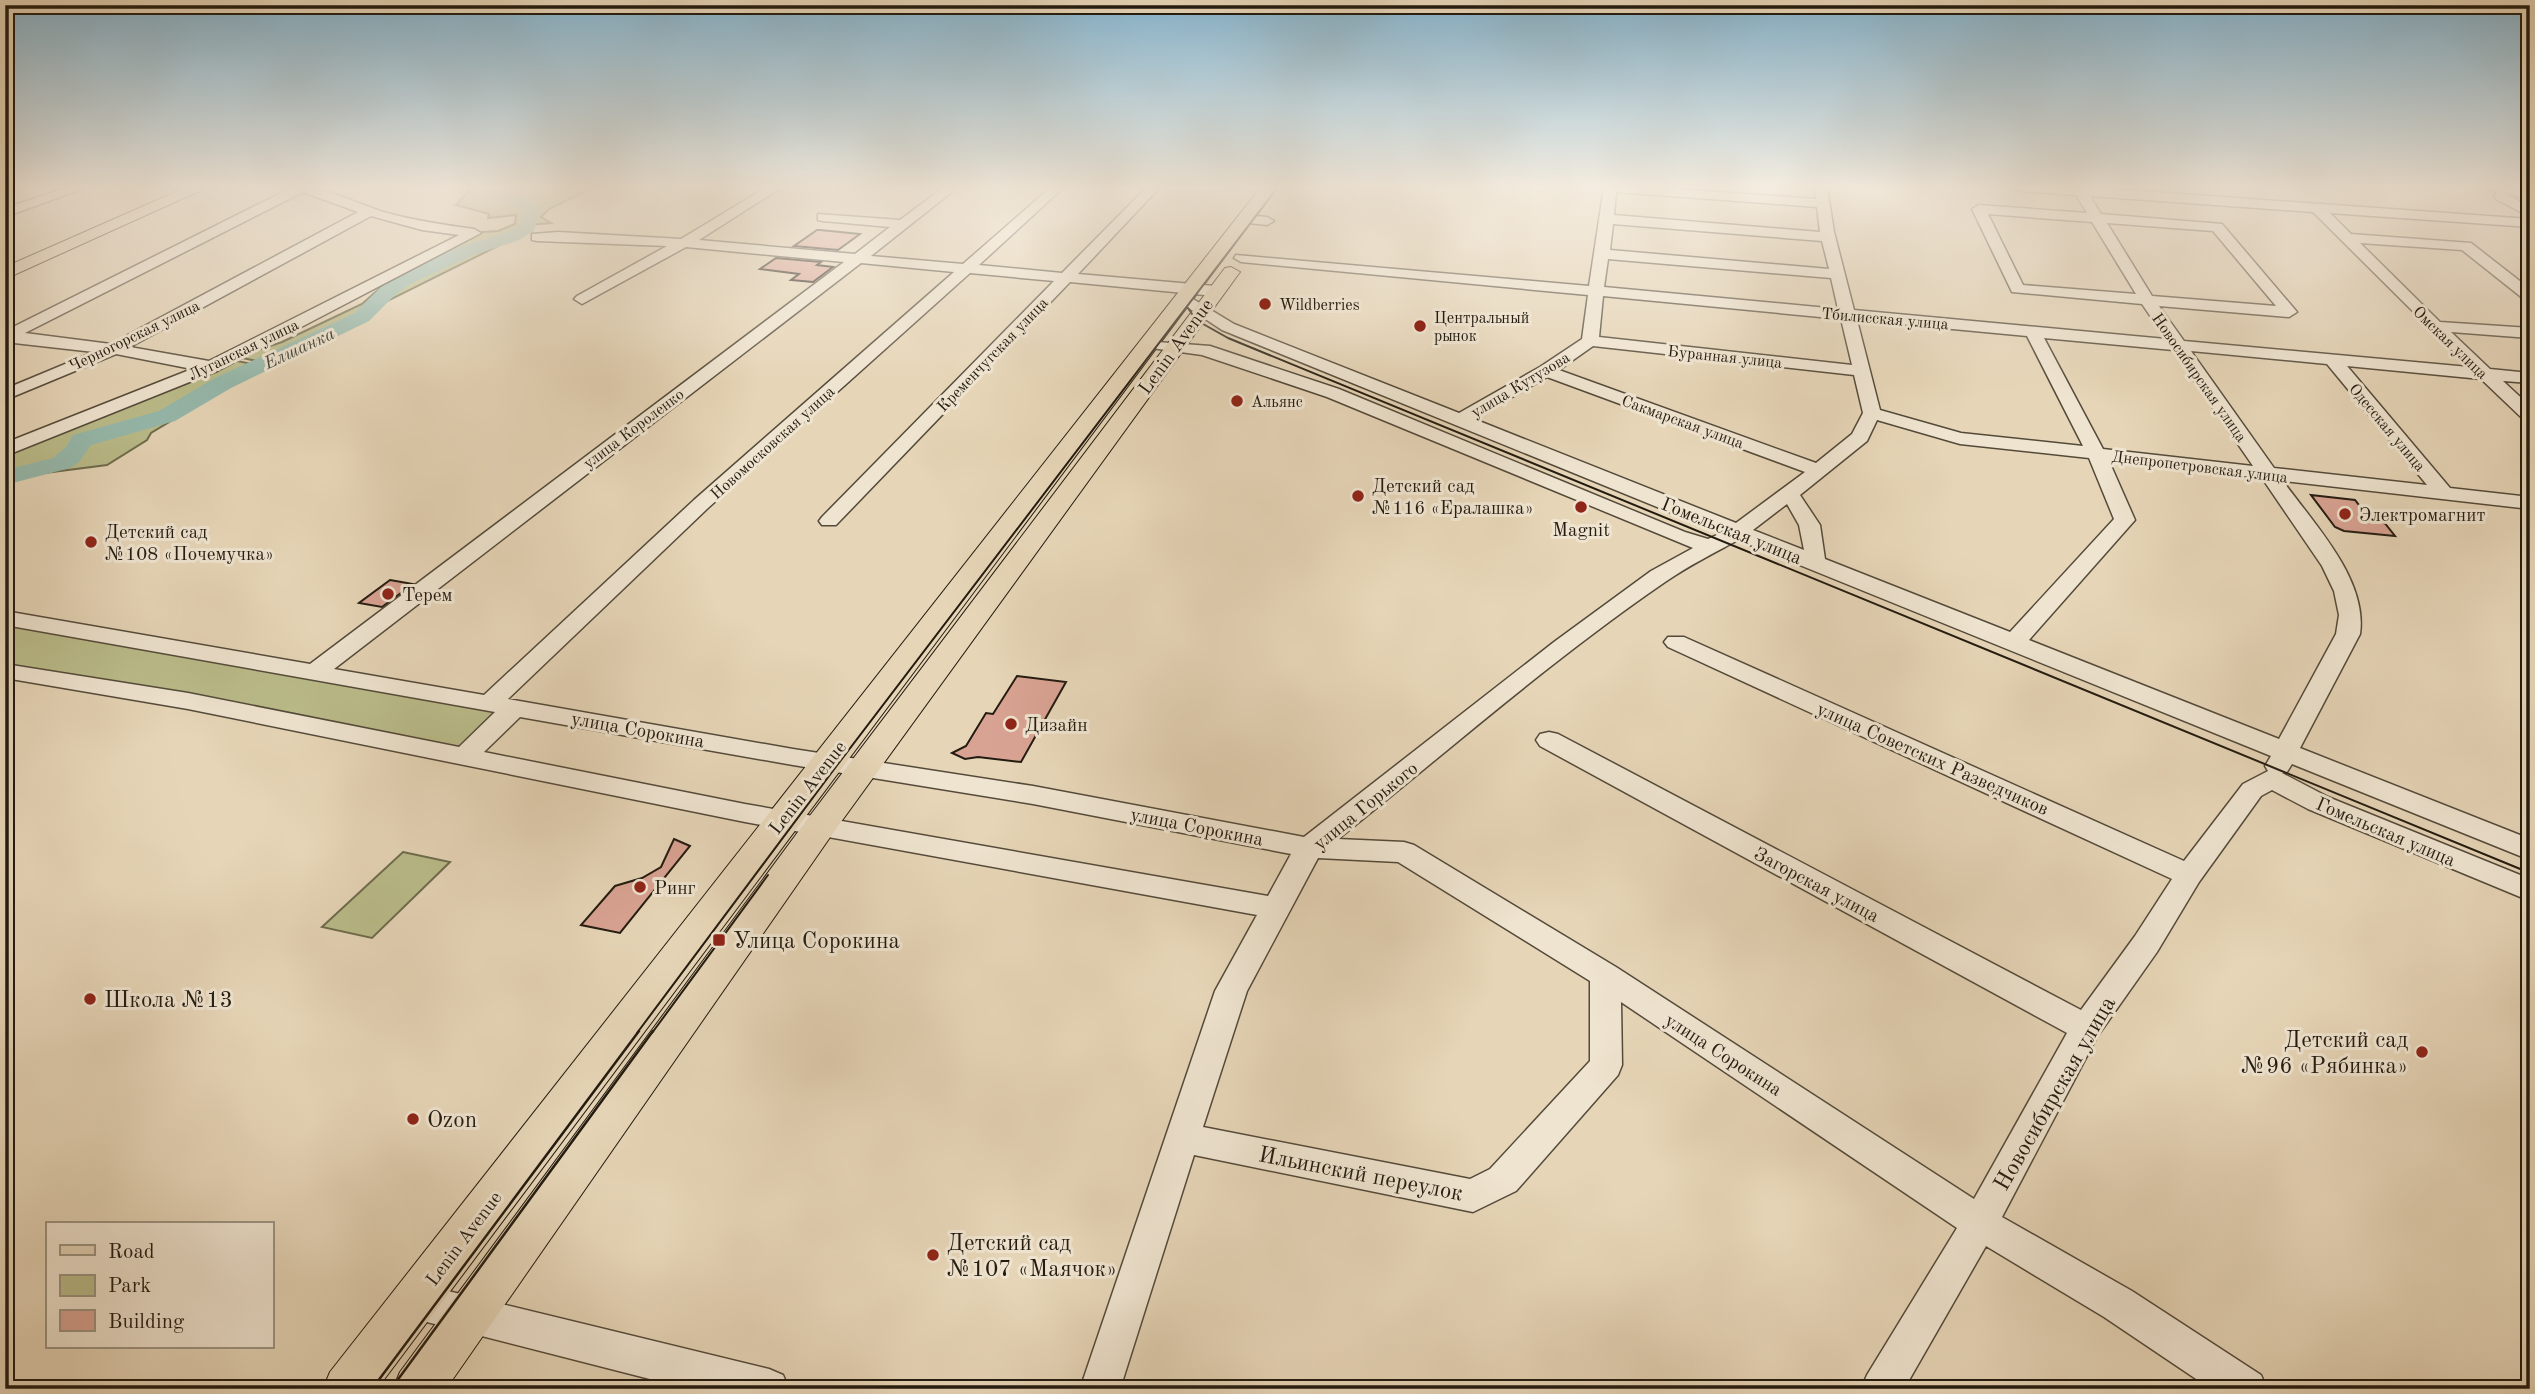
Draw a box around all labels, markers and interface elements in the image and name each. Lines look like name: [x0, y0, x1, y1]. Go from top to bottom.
street label: Кременчугская улица: [935, 295, 1052, 416]
street label: Lenin Avenue: [1136, 296, 1218, 399]
marker: Wildberries: [1257, 296, 1273, 312]
street label: Черногорская улица: [67, 298, 203, 375]
place label: Wildberries: [1279, 298, 1360, 314]
street label: Омская улица: [2409, 304, 2490, 383]
street label: Тбилисская улица: [1821, 306, 1949, 334]
place label: Центральный рынок: [1434, 311, 1529, 345]
street label: Новосибирская улица: [2148, 311, 2249, 446]
street label: Луганская улица: [186, 317, 302, 384]
marker: Центральный рынок: [1412, 318, 1428, 334]
water label: Елшанка: [260, 325, 338, 374]
street label: Буранная улица: [1667, 344, 1783, 372]
street label: улица Кутузова: [1469, 350, 1573, 421]
street label: Одесская улица: [2345, 381, 2428, 475]
street label: Новомосковская улица: [708, 384, 838, 503]
street label: улица Короленко: [581, 387, 688, 473]
marker: Альянс: [1229, 393, 1245, 409]
street label: Сакмарская улица: [1619, 393, 1746, 452]
place label: Альянс: [1251, 395, 1303, 411]
street label: Днепропетровская улица: [2111, 449, 2289, 487]
place label: Детский сад №116 «Ералашка»: [1372, 478, 1534, 519]
marker: Детский сад №116 «Ералашка»: [1350, 488, 1366, 504]
street label: Гомельская улица: [1658, 496, 1805, 569]
marker: Magnit: [1573, 499, 1589, 515]
marker: Электромагнит: [2337, 506, 2353, 522]
place label: Электромагнит: [2359, 507, 2485, 526]
place label: Magnit: [1552, 522, 1610, 541]
place label: Детский сад №108 «Почемучка»: [105, 524, 274, 565]
marker: Детский сад №108 «Почемучка»: [83, 534, 99, 550]
marker: Терем: [380, 586, 396, 602]
place label: Терем: [402, 587, 453, 606]
street label: улица Советских Разведчиков: [1813, 700, 2051, 820]
street label: улица Сорокина: [569, 710, 706, 753]
marker: Дизайн: [1003, 716, 1019, 732]
place label: Дизайн: [1025, 717, 1088, 736]
street label: Lenin Avenue: [767, 738, 851, 839]
street label: улица Горького: [1311, 759, 1422, 855]
street label: Гомельская улица: [2312, 795, 2458, 871]
street label: улица Сорокина: [1128, 806, 1265, 851]
street label: Загорская улица: [1750, 845, 1882, 927]
marker: Ринг: [632, 879, 648, 895]
place label: Ринг: [654, 880, 696, 899]
place label: Улица Сорокина: [733, 930, 900, 953]
marker: Улица Сорокина: [711, 932, 727, 948]
place label: Школа №13: [104, 989, 233, 1012]
marker: Школа №13: [82, 991, 98, 1007]
street label: Новосибирская улица: [1990, 993, 2120, 1195]
street label: улица Сорокина: [1661, 1011, 1785, 1101]
place label: Детский сад №96 «Рябинка»: [2241, 1029, 2409, 1078]
marker: Детский сад №96 «Рябинка»: [2414, 1044, 2430, 1060]
place label: Ozon: [427, 1109, 477, 1132]
marker: Ozon: [405, 1111, 421, 1127]
street label: Ильинский переулок: [1257, 1143, 1465, 1206]
street label: Lenin Avenue: [423, 1189, 507, 1290]
legend: [46, 1222, 273, 1348]
place label: Детский сад №107 «Маячок»: [947, 1232, 1117, 1281]
text: Road: [108, 1242, 155, 1263]
marker: Детский сад №107 «Маячок»: [925, 1247, 941, 1263]
text: Park: [108, 1276, 151, 1297]
text: Building: [108, 1312, 185, 1333]

